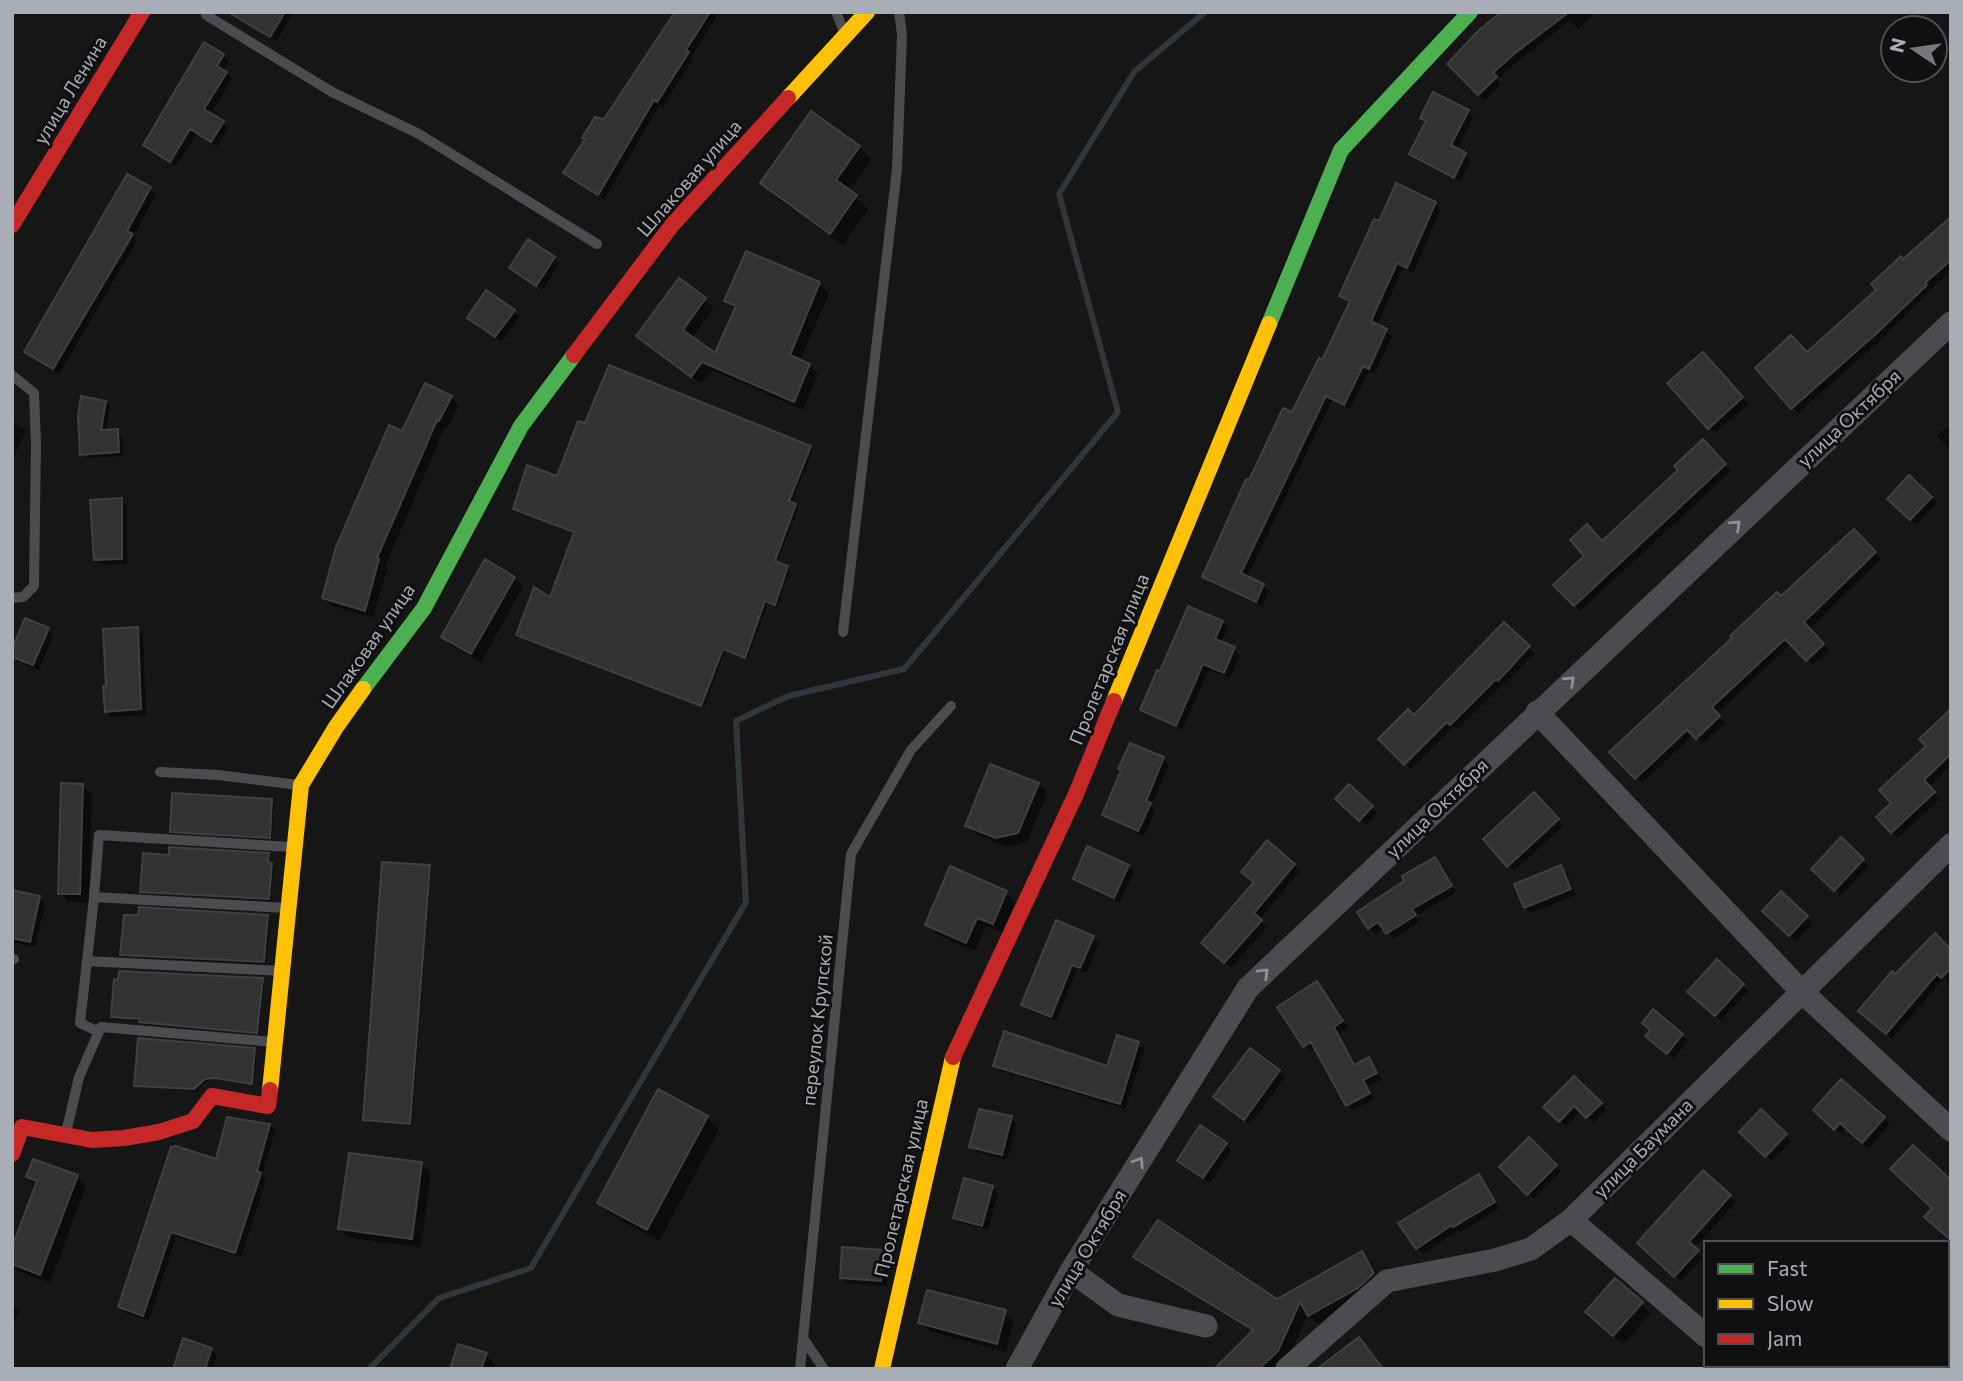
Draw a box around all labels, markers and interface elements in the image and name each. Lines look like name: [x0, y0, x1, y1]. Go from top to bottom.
north arrow: [1879, 14, 1949, 84]
street label: улица Ленина: [28, 31, 111, 148]
text: N: [1884, 36, 1910, 55]
street label: Шлаковая улица: [632, 115, 746, 241]
street label: улица Октября: [1792, 364, 1905, 471]
one-way arrow: [1728, 520, 1741, 533]
street label: Пролетарская улица: [1064, 570, 1153, 748]
street label: Шлаковая улица: [316, 579, 419, 713]
one-way arrow: [1562, 676, 1575, 689]
street label: улица Октября: [1381, 753, 1492, 862]
street label: переулок Крупской: [796, 933, 837, 1107]
one-way arrow: [1256, 968, 1269, 981]
street label: улица Баумана: [1588, 1093, 1697, 1202]
street label: Пролетарская улица: [869, 1096, 932, 1279]
one-way arrow: [1131, 1157, 1144, 1170]
street label: улица Октября: [1043, 1185, 1131, 1311]
legend: [1704, 1241, 1949, 1367]
text: Fast: [1767, 1255, 1808, 1280]
text: Slow: [1767, 1290, 1814, 1315]
text: Jam: [1767, 1325, 1802, 1350]

